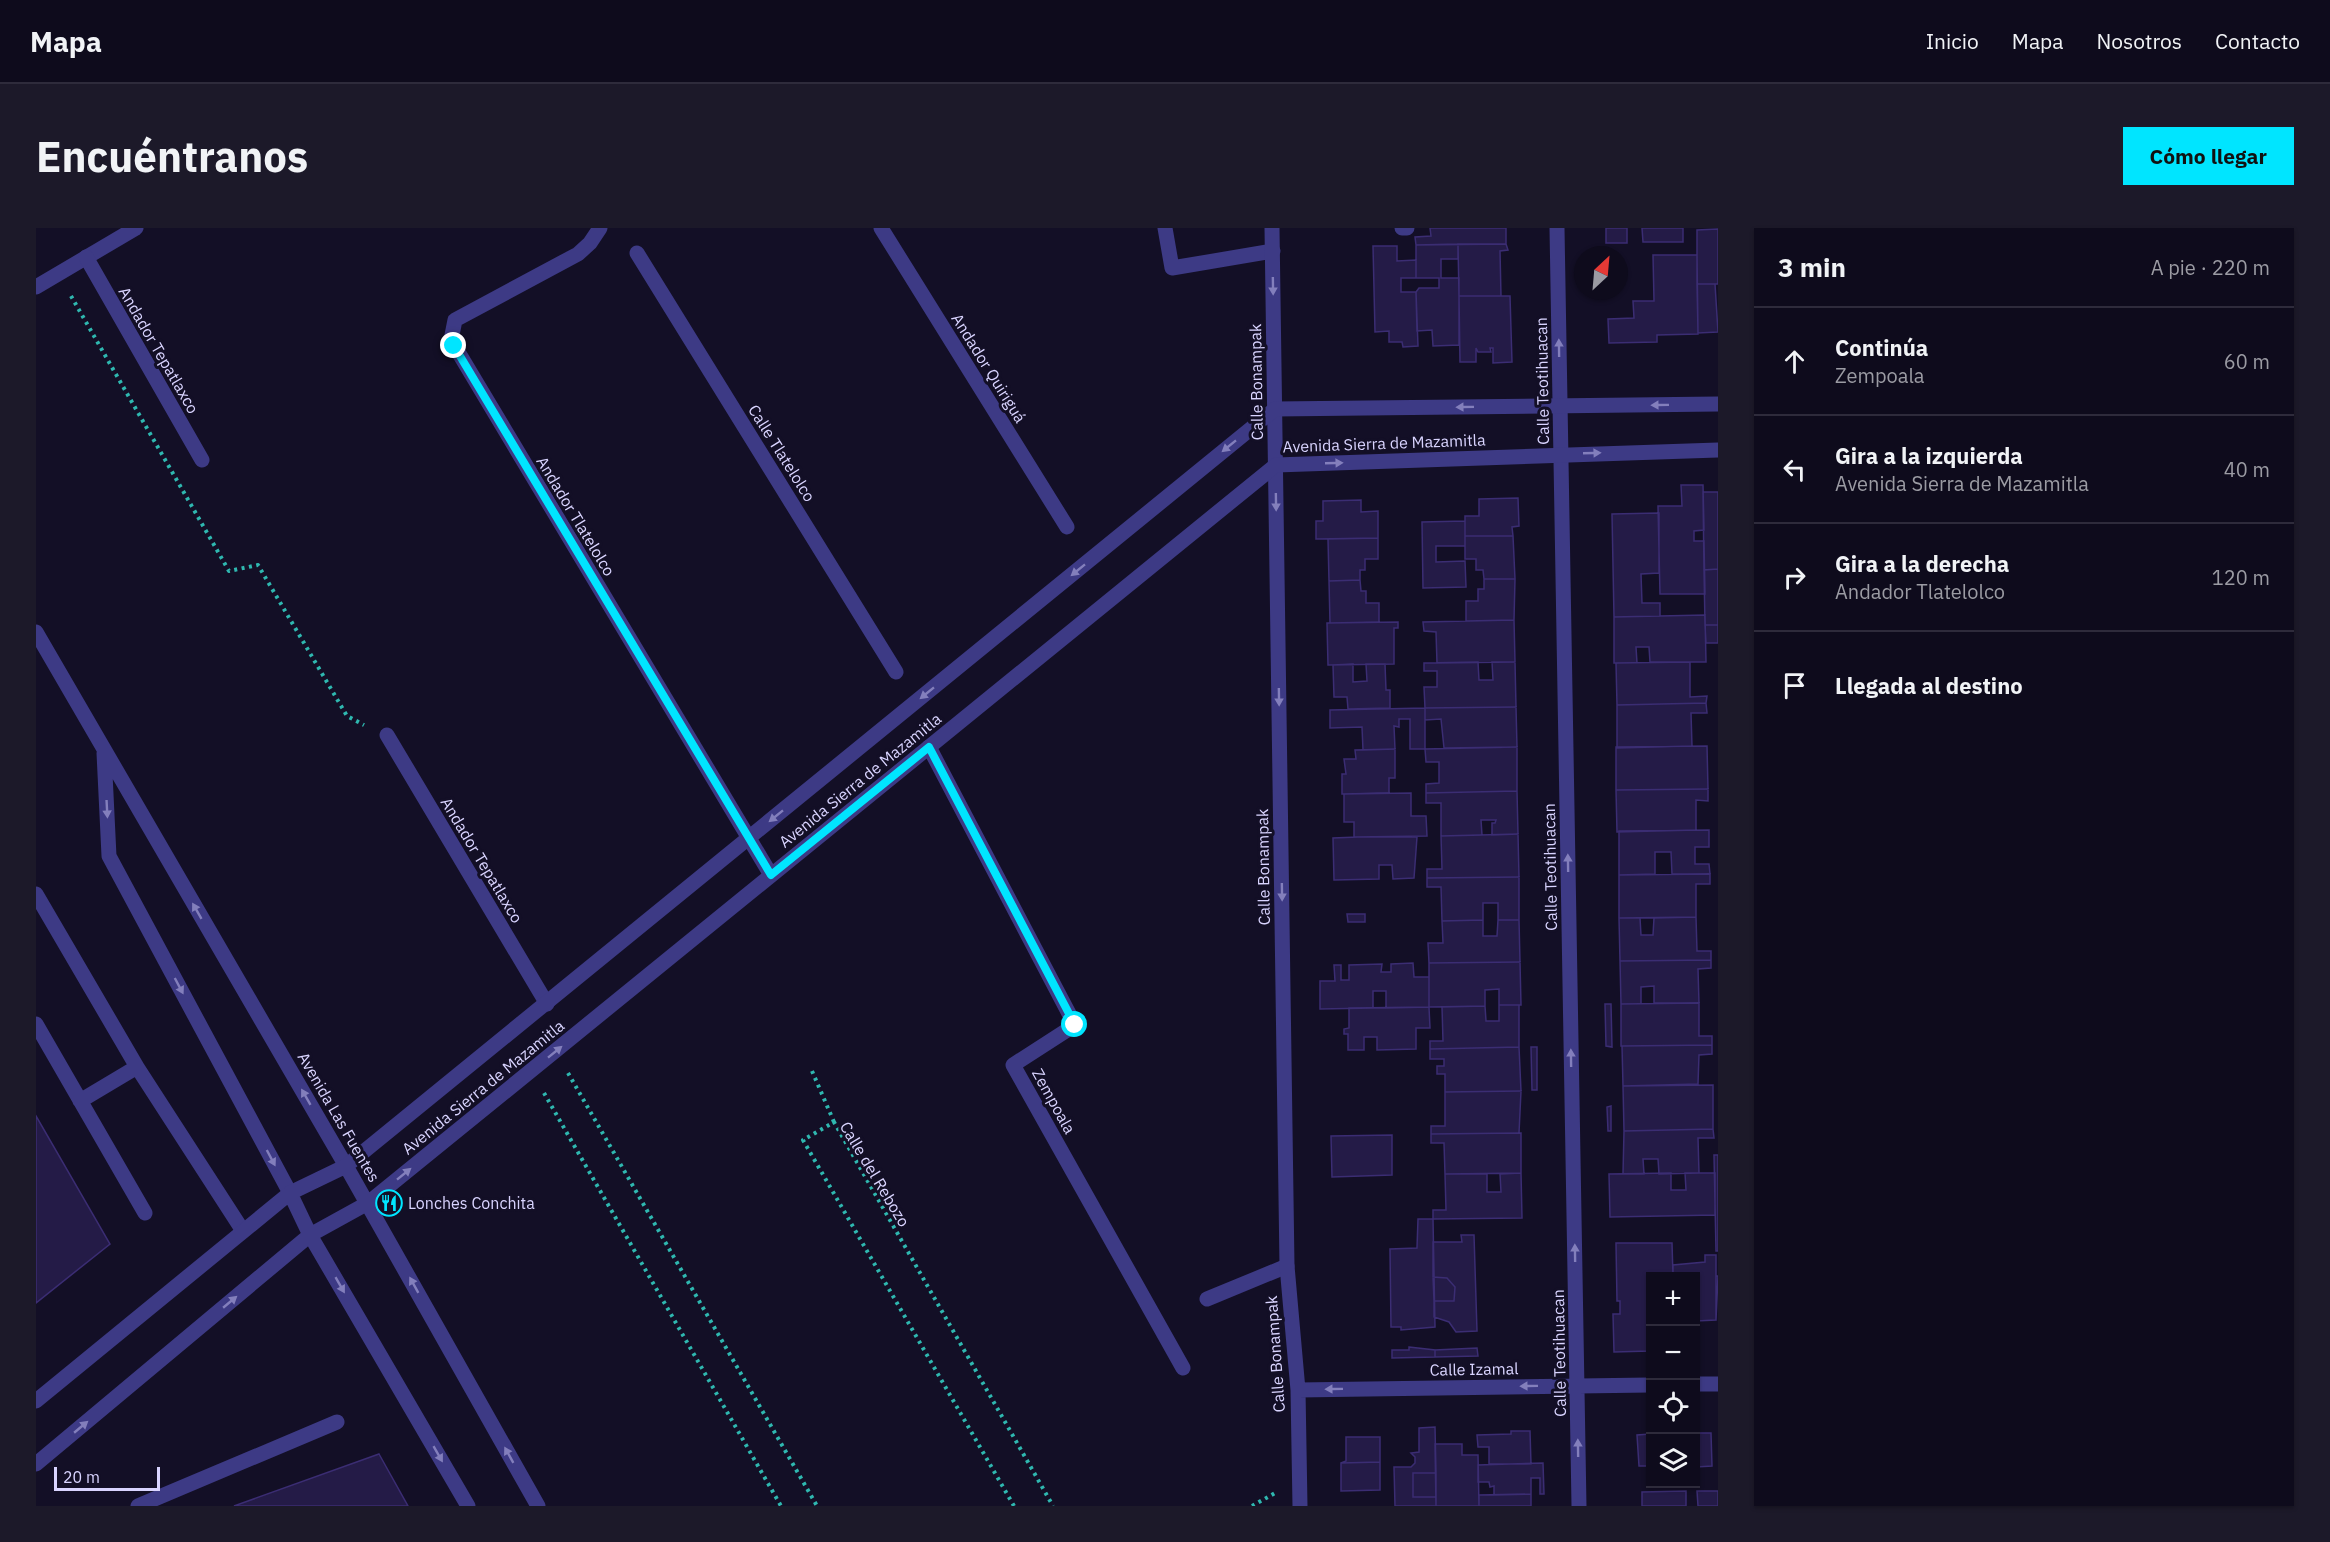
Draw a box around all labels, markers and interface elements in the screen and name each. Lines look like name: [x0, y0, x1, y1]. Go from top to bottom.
text: Mapa: [30, 23, 102, 60]
text: Inicio: [1926, 27, 1979, 55]
text: Mapa: [2012, 27, 2064, 55]
text: Nosotros: [2097, 27, 2182, 55]
text: Contacto: [2215, 27, 2300, 55]
button: Cómo llegar: [2123, 127, 2294, 185]
text: Encuéntranos: [36, 129, 308, 184]
north arrow: [1574, 246, 1628, 300]
text: 3 min: [1778, 250, 1846, 284]
text: A pie · 220 m: [2151, 254, 2270, 281]
one-way arrow: [1268, 277, 1278, 296]
street label: Andador Tepatlaxco: [115, 283, 203, 417]
street label: Andador Quiriguá: [947, 310, 1031, 427]
street label: Calle Teotihuacan: [1531, 317, 1553, 445]
street label: Calle Bonampak: [1245, 323, 1267, 441]
route end: [440, 332, 466, 358]
text: Continúa: [1835, 333, 1928, 362]
one-way arrow: [1554, 339, 1564, 358]
icon: ahead: [1778, 345, 1811, 378]
text: 60 m: [2224, 348, 2270, 375]
text: Zempoala: [1835, 362, 1925, 389]
one-way arrow: [1650, 400, 1669, 410]
street label: Calle Tlatelolco: [744, 401, 820, 505]
one-way arrow: [1455, 403, 1474, 412]
street label: Avenida Sierra de Mazamitla: [1282, 429, 1486, 457]
one-way arrow: [1221, 440, 1237, 453]
text: Gira a la izquierda: [1835, 441, 2023, 470]
one-way arrow: [1583, 448, 1602, 458]
street label: Andador Tlatelolco: [532, 453, 620, 579]
icon: left: [1778, 453, 1811, 486]
text: 40 m: [2224, 456, 2270, 483]
one-way arrow: [1325, 458, 1344, 467]
text: Avenida Sierra de Mazamitla: [1835, 470, 2089, 497]
one-way arrow: [1271, 493, 1281, 512]
text: Gira a la derecha: [1835, 549, 2009, 578]
icon: right: [1778, 561, 1811, 594]
one-way arrow: [1070, 563, 1086, 576]
text: 120 m: [2212, 564, 2270, 591]
text: Andador Tlatelolco: [1835, 578, 2005, 605]
icon: arrive: [1778, 669, 1811, 702]
text: Llegada al destino: [1835, 671, 2023, 700]
one-way arrow: [919, 686, 935, 699]
one-way arrow: [1274, 688, 1284, 707]
street label: Avenida Sierra de Mazamitla: [775, 708, 946, 852]
street label: Andador Tepatlaxco: [437, 794, 527, 927]
one-way arrow: [102, 799, 111, 818]
street label: Calle Teotihuacan: [1539, 803, 1561, 931]
street label: Calle Bonampak: [1252, 808, 1274, 926]
one-way arrow: [768, 810, 784, 823]
one-way arrow: [1563, 853, 1573, 872]
one-way arrow: [1277, 883, 1287, 902]
one-way arrow: [193, 902, 203, 919]
one-way arrow: [174, 978, 184, 995]
route start: [1061, 1011, 1087, 1037]
street label: Avenida Sierra de Mazamitla: [398, 1015, 569, 1159]
one-way arrow: [547, 1045, 563, 1058]
street label: Avenida Las Fuentes: [294, 1048, 384, 1186]
one-way arrow: [1567, 1048, 1576, 1067]
street label: Zempoala: [1028, 1065, 1080, 1138]
one-way arrow: [301, 1089, 312, 1105]
street label: Calle del Rebozo: [836, 1118, 914, 1230]
one-way arrow: [266, 1150, 276, 1167]
one-way arrow: [396, 1168, 412, 1181]
restaurant icon: Lonches Conchita: [374, 1188, 404, 1218]
place label: Lonches Conchita: [408, 1193, 535, 1213]
one-way arrow: [1570, 1243, 1580, 1262]
map controls: [1646, 1272, 1700, 1488]
button: +: [1646, 1272, 1700, 1326]
one-way arrow: [409, 1276, 419, 1293]
one-way arrow: [334, 1277, 345, 1293]
street label: Calle Teotihuacan: [1548, 1289, 1570, 1417]
street label: Calle Bonampak: [1261, 1294, 1289, 1413]
one-way arrow: [222, 1295, 238, 1308]
button: −: [1646, 1326, 1700, 1380]
street label: Calle Izamal: [1429, 1358, 1519, 1380]
button: locate: [1646, 1380, 1700, 1434]
one-way arrow: [1520, 1381, 1539, 1391]
one-way arrow: [1325, 1384, 1344, 1394]
one-way arrow: [73, 1420, 89, 1433]
button: layers: [1646, 1434, 1700, 1488]
one-way arrow: [1574, 1438, 1583, 1457]
one-way arrow: [432, 1446, 443, 1462]
one-way arrow: [504, 1447, 515, 1463]
scale bar: [54, 1464, 160, 1492]
text: 20 m: [63, 1467, 100, 1487]

